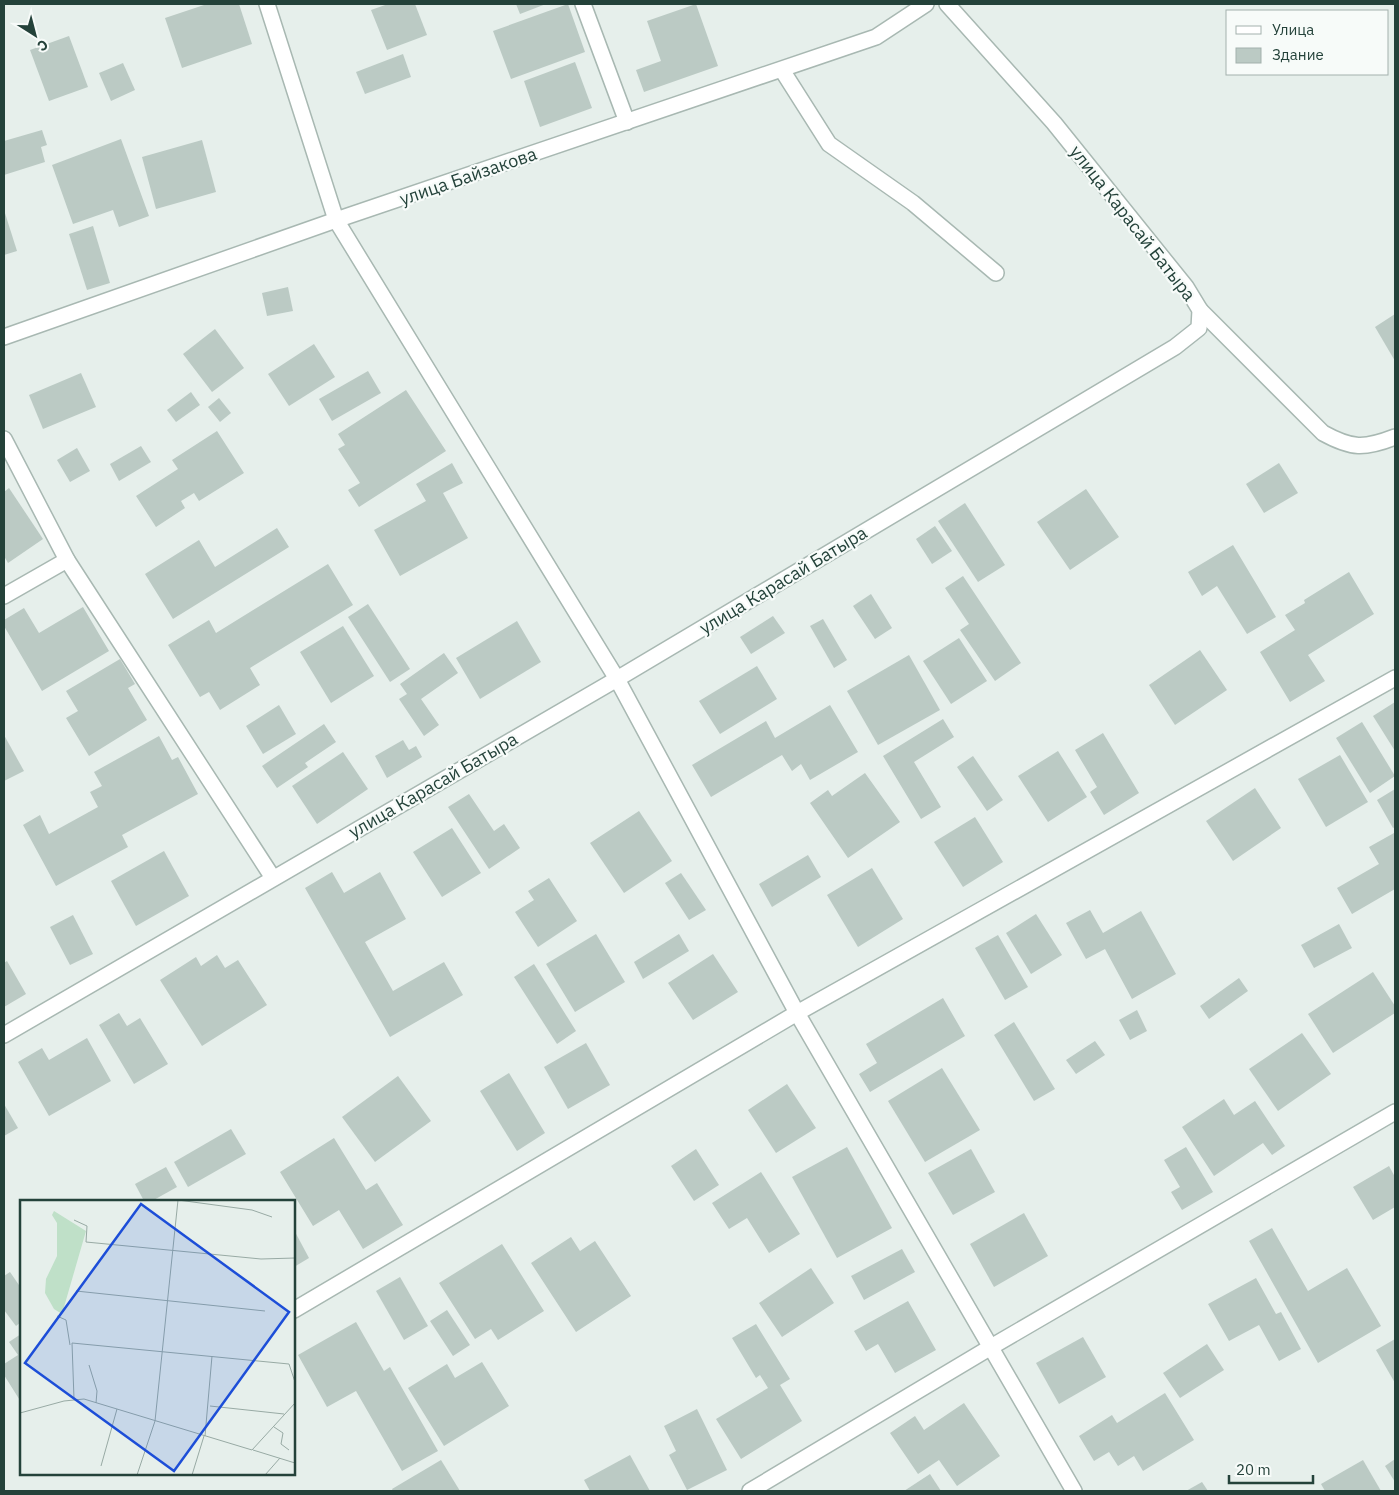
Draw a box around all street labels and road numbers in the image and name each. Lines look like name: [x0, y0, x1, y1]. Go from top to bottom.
street label: улица Карасай Батыра: [1065, 141, 1201, 306]
street label: улица Байзакова: [396, 142, 540, 210]
street label: улица Карасай Батыра: [695, 521, 871, 639]
street label: улица Карасай Батыра: [344, 727, 522, 843]

